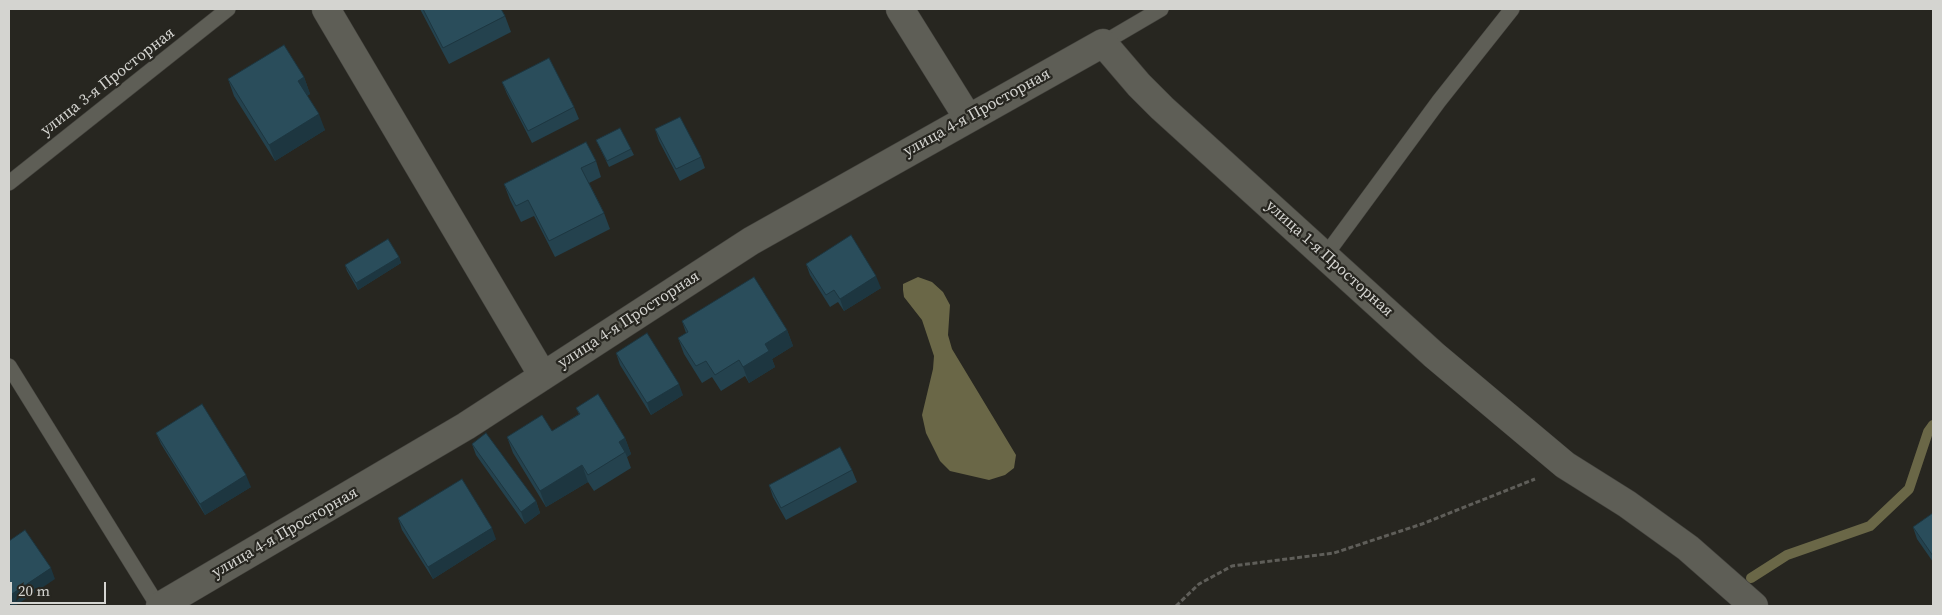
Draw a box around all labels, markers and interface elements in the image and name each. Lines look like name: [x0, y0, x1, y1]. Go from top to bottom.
street label: улица 3-я Просторная: [37, 24, 179, 140]
street label: улица 4-я Просторная: [900, 65, 1054, 161]
street label: улица 1-я Просторная: [1261, 197, 1397, 321]
street label: улица 4-я Просторная: [555, 267, 703, 373]
street label: улица 4-я Просторная: [209, 483, 361, 583]
scale bar: [12, 572, 109, 604]
text: 20 m: [18, 580, 50, 601]

